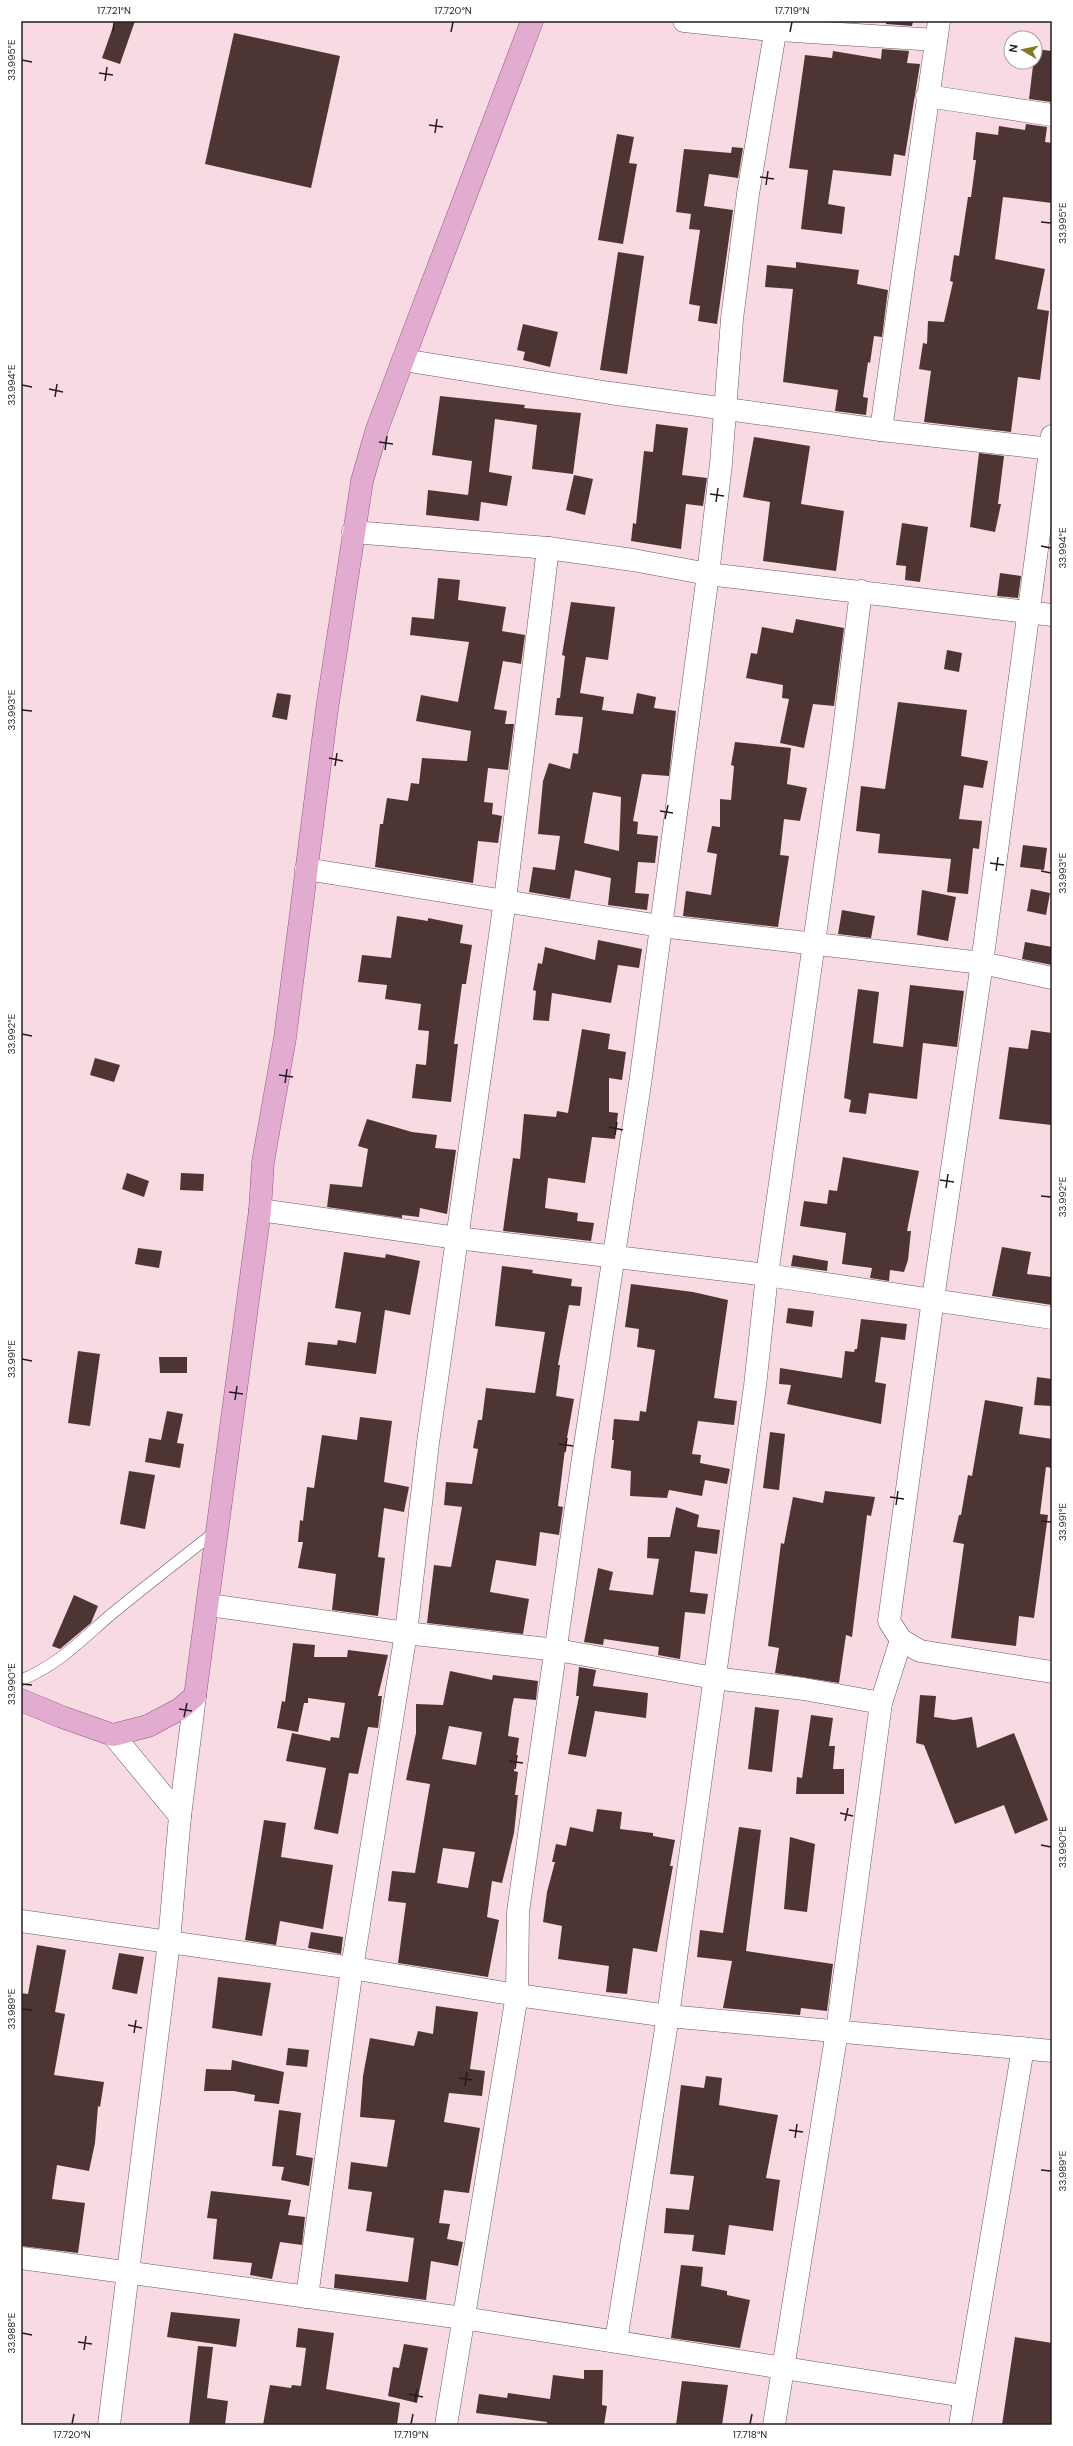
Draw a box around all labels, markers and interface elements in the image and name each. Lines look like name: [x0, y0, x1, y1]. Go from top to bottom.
text: 17.721°N: [97, 4, 131, 17]
text: 17.720°N: [434, 4, 472, 17]
text: 17.719°N: [775, 4, 809, 17]
north arrow: [1003, 30, 1043, 70]
text: 33.995°E: [5, 39, 18, 81]
text: N: [1006, 43, 1021, 53]
text: 33.995°E: [1056, 202, 1069, 244]
text: 33.994°E: [5, 364, 18, 406]
text: 33.994°E: [1056, 527, 1069, 569]
text: 33.993°E: [5, 689, 18, 730]
text: 33.993°E: [1056, 852, 1069, 893]
text: 33.992°E: [5, 1013, 18, 1054]
text: 33.992°E: [1056, 1176, 1069, 1217]
text: 33.991°E: [5, 1340, 18, 1378]
text: 33.991°E: [1056, 1503, 1069, 1541]
text: 33.990°E: [5, 1663, 18, 1705]
text: 33.990°E: [1056, 1826, 1069, 1868]
text: 33.989°E: [5, 1988, 18, 2029]
text: 33.989°E: [1056, 2150, 1069, 2191]
text: 33.988°E: [5, 2312, 18, 2353]
text: 17.720°N: [53, 2428, 91, 2441]
text: 17.719°N: [394, 2428, 428, 2441]
text: 17.718°N: [733, 2428, 767, 2441]

